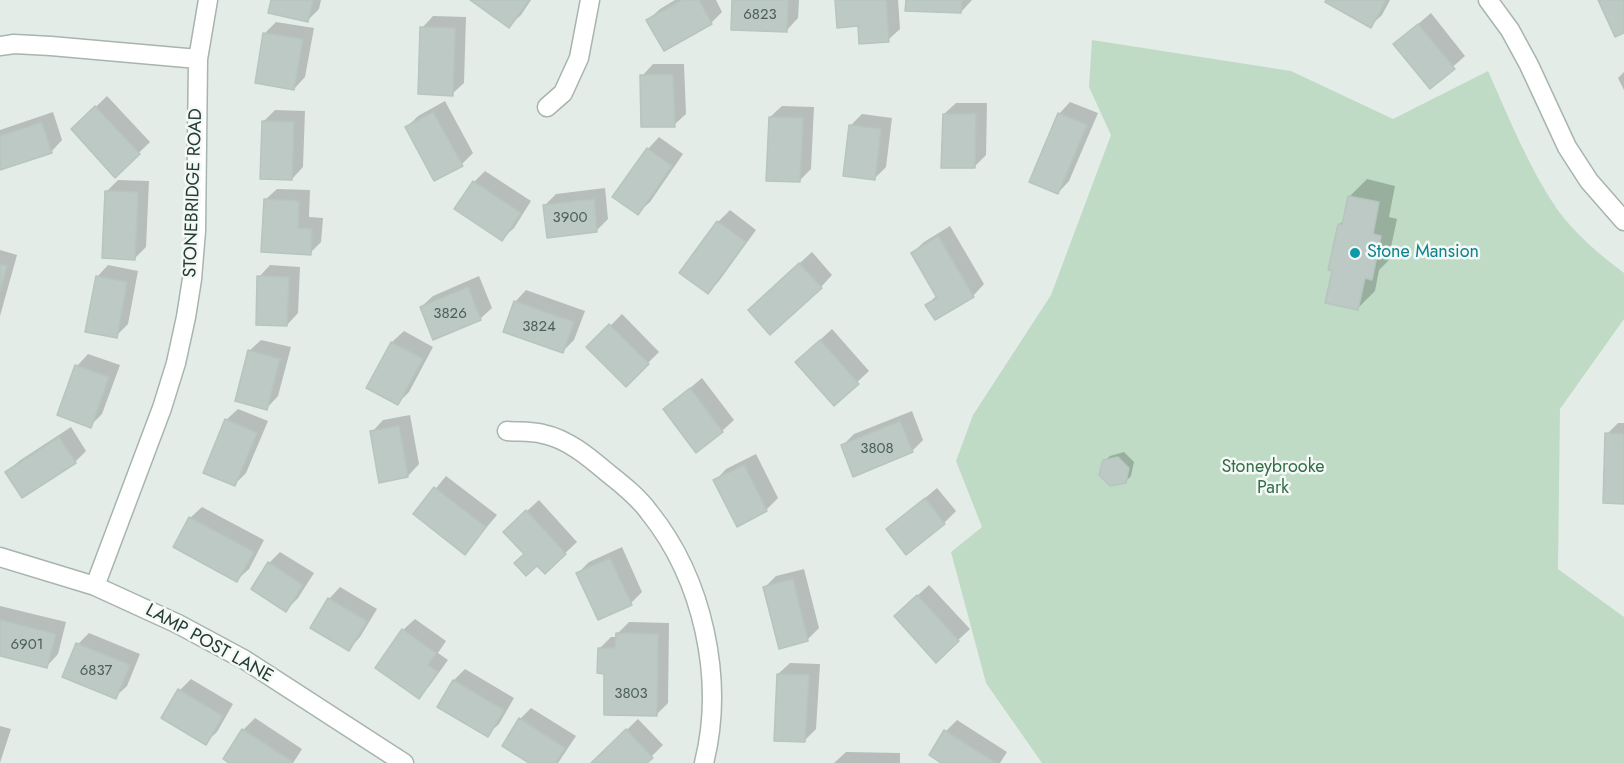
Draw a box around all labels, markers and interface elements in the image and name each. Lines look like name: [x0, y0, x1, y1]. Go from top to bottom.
house number: 6823: [743, 6, 777, 24]
street label: STONEBRIDGE ROAD: [180, 108, 208, 278]
house number: 3900: [553, 209, 587, 227]
place label: Stone Mansion: [1367, 242, 1479, 264]
marker: Stone Mansion: [1348, 246, 1362, 260]
house number: 3826: [433, 305, 467, 323]
house number: 3824: [522, 318, 556, 336]
house number: 3808: [860, 440, 894, 458]
park label: Stoneybrooke Park: [1221, 457, 1325, 500]
street label: LAMP POST LANE: [141, 600, 277, 688]
house number: 6901: [10, 636, 44, 654]
house number: 6837: [80, 662, 112, 680]
house number: 3803: [614, 685, 648, 703]

